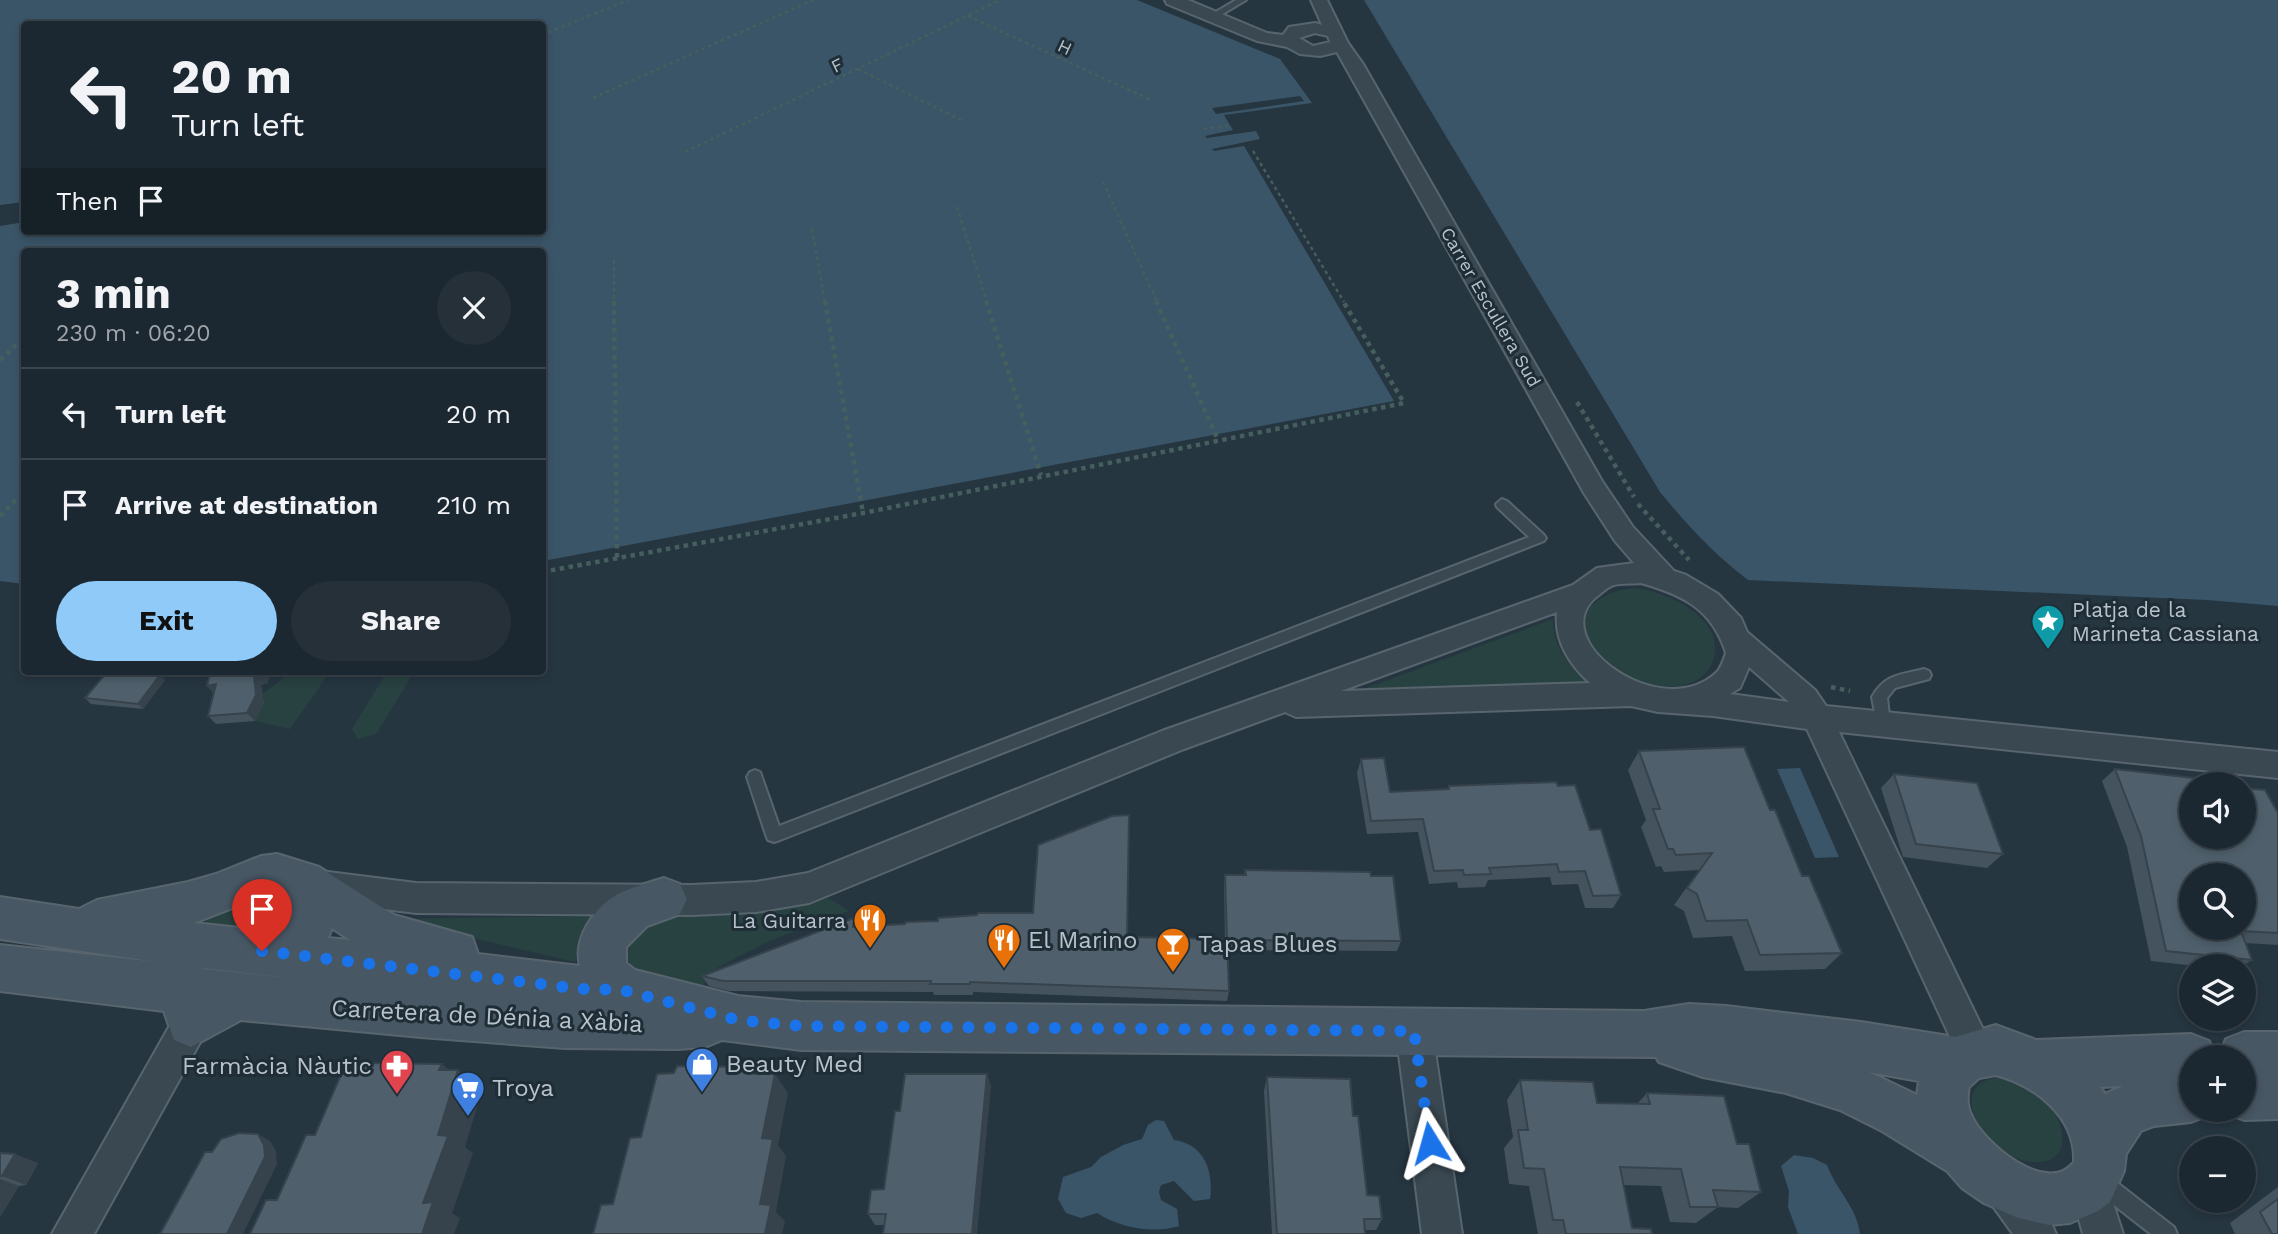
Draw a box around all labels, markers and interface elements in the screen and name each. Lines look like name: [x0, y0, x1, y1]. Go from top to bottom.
street label: H: [1055, 35, 1075, 59]
text: 20 m: [171, 47, 292, 105]
icon: left: [56, 49, 147, 140]
street label: F: [827, 53, 847, 77]
text: Turn left: [171, 106, 304, 144]
icon: arrive: [132, 182, 170, 220]
text: Then: [56, 186, 118, 216]
street label: Carrer Escullera Sud: [1437, 223, 1545, 391]
text: 3 min: [56, 269, 171, 318]
button: close: [437, 271, 511, 345]
text: 230 m · 06:20: [56, 320, 211, 347]
icon: left: [56, 395, 94, 433]
text: Turn left: [115, 399, 226, 429]
text: 20 m: [446, 399, 511, 429]
icon: arrive: [56, 486, 94, 524]
text: Arrive at destination: [115, 490, 378, 520]
text: 210 m: [436, 490, 511, 520]
button: Exit: [56, 581, 277, 661]
button: Share: [291, 581, 511, 661]
place label: Platja de la Marineta Cassiana: [2072, 597, 2259, 646]
place icon: Platja de la Marineta Cassiana: [2029, 602, 2067, 651]
map controls: [2179, 772, 2256, 1213]
button: sound: [2179, 772, 2256, 849]
button: search: [2179, 863, 2256, 940]
pin: [232, 879, 292, 951]
icon: arrive: [243, 890, 281, 928]
restaurant icon: La Guitarra: [851, 901, 889, 950]
place label: La Guitarra: [732, 908, 846, 933]
restaurant icon: El Marino: [985, 921, 1023, 970]
bar icon: Tapas Blues: [1154, 925, 1192, 974]
place label: El Marino: [1028, 926, 1137, 954]
place label: Tapas Blues: [1198, 930, 1337, 958]
button: layers: [2179, 954, 2256, 1031]
street label: Carretera de Dénia a Xàbia: [331, 994, 643, 1038]
shop icon: Beauty Med: [683, 1045, 721, 1094]
button: +: [2179, 1045, 2256, 1122]
pharmacy icon: Farmàcia Nàutic: [378, 1047, 416, 1096]
place label: Beauty Med: [726, 1050, 863, 1078]
place label: Farmàcia Nàutic: [182, 1052, 372, 1080]
supermarket icon: Troya: [449, 1069, 487, 1118]
place label: Troya: [492, 1074, 554, 1102]
position arrow: [1393, 1106, 1467, 1180]
button: −: [2179, 1136, 2256, 1213]

